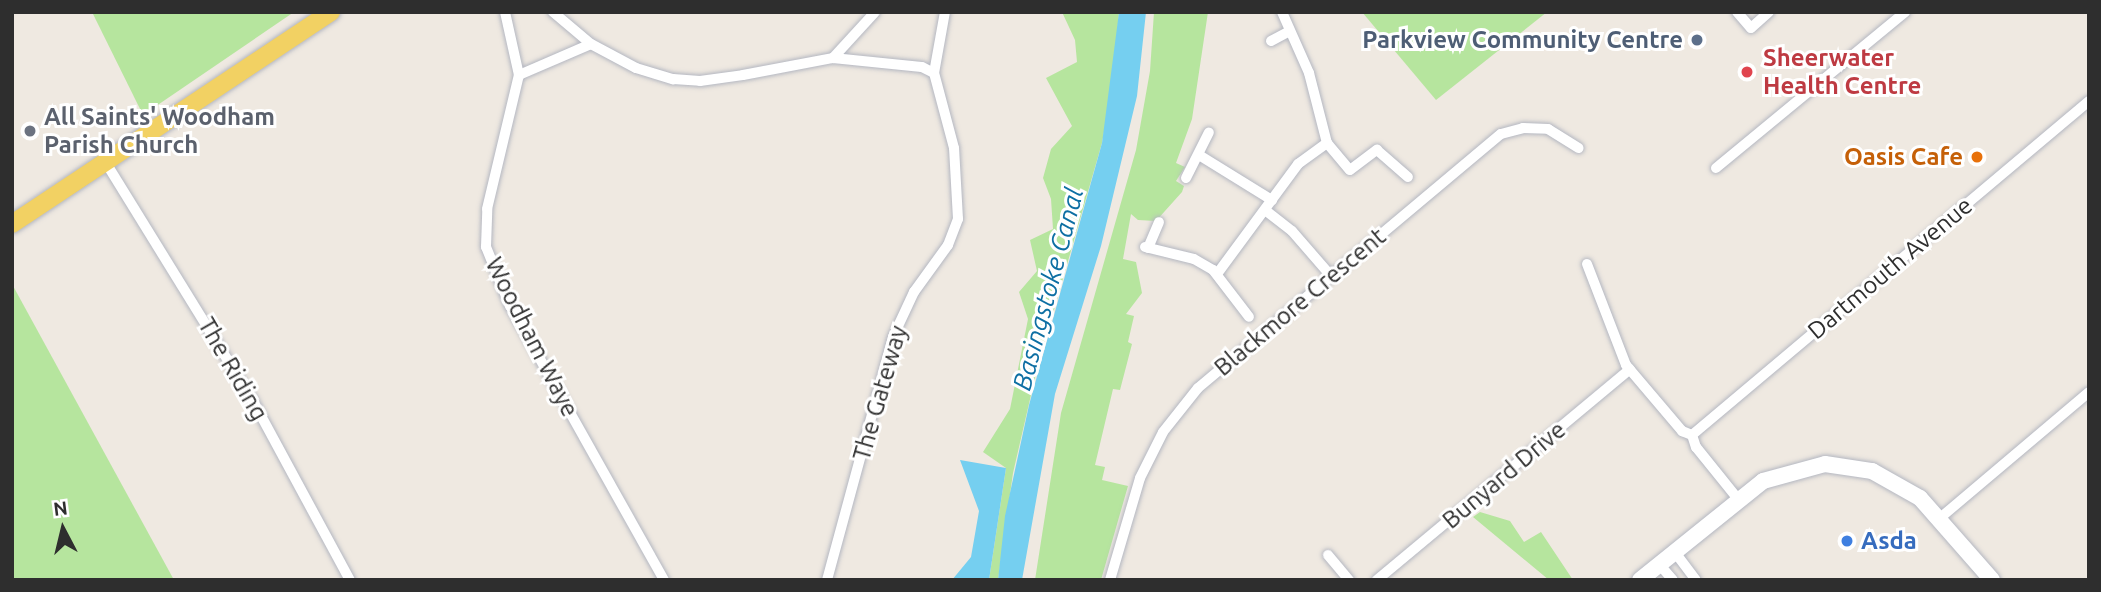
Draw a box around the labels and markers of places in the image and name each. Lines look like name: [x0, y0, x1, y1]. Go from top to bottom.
place label: Parkview Community Centre: [1362, 26, 1683, 54]
marker: Parkview Community Centre: [1689, 32, 1705, 48]
place label: Sheerwater Health Centre: [1763, 44, 1921, 100]
marker: Sheerwater Health Centre: [1737, 62, 1757, 82]
place label: All Saints' Woodham Parish Church: [44, 103, 275, 159]
marker: All Saints' Woodham Parish Church: [22, 123, 38, 139]
place label: Oasis Cafe: [1844, 143, 1963, 171]
marker: Oasis Cafe: [1969, 149, 1985, 165]
place label: Asda: [1861, 527, 1917, 555]
marker: Asda: [1839, 533, 1855, 549]

